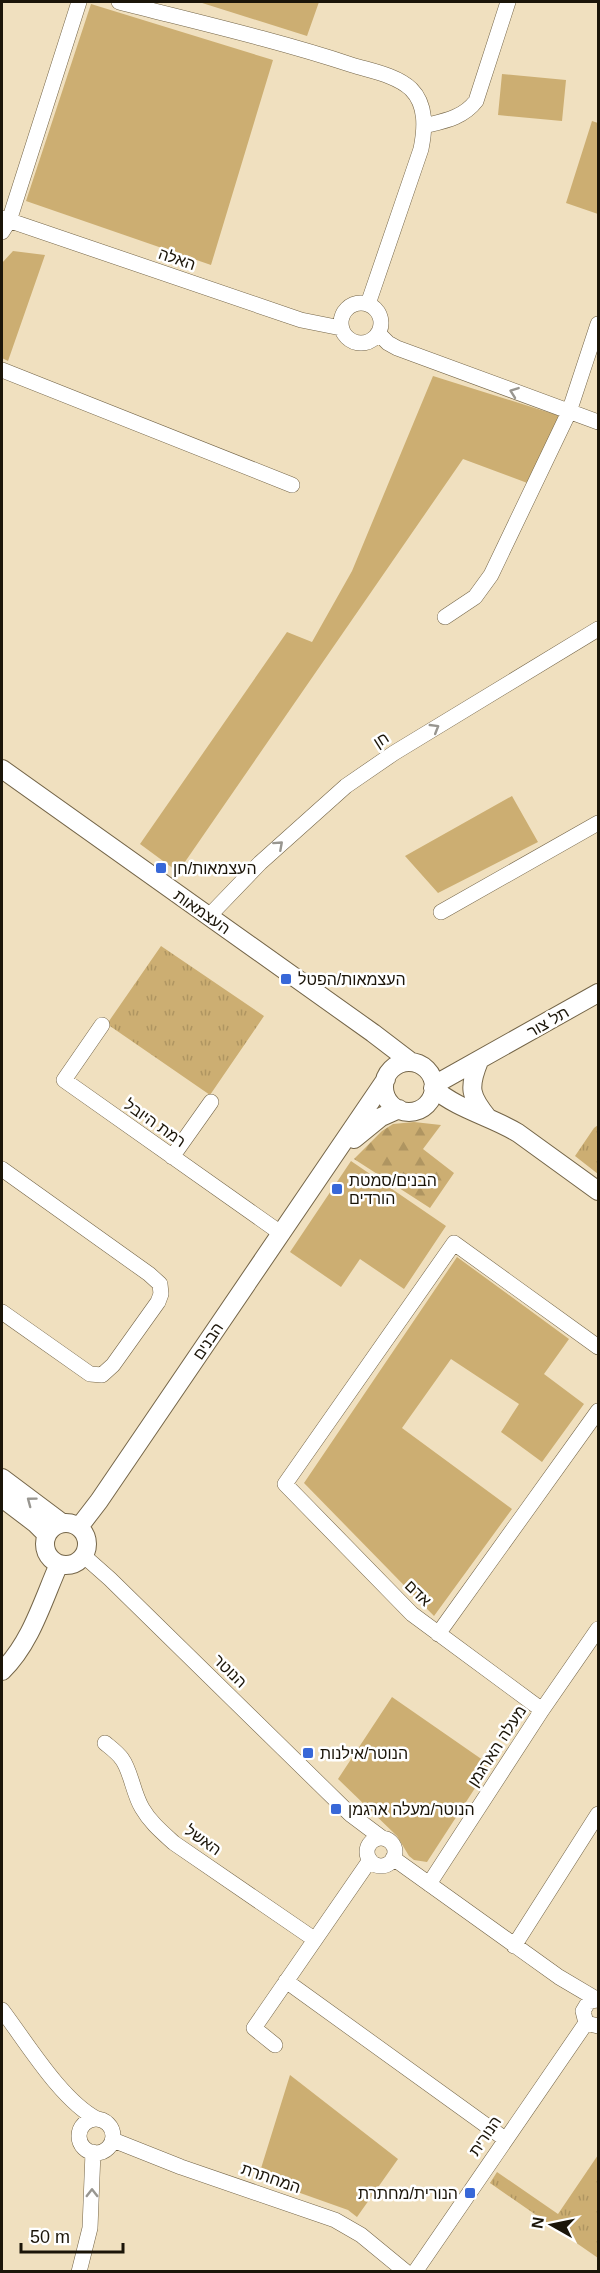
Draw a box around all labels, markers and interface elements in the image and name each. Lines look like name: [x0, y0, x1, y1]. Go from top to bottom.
street label: האלה: [156, 245, 198, 273]
one-way arrow: [509, 386, 519, 399]
one-way arrow: [429, 724, 439, 736]
street label: חן: [370, 729, 392, 751]
one-way arrow: [273, 841, 283, 852]
place label: העצמאות/חן: [173, 860, 257, 877]
marker: העצמאות/חן: [154, 861, 168, 875]
street label: העצמאות: [171, 887, 233, 937]
place label: העצמאות/הפטל: [298, 971, 406, 988]
marker: העצמאות/הפטל: [279, 972, 293, 986]
street label: תל צור: [524, 1003, 572, 1041]
street label: רמת היובל: [121, 1096, 189, 1150]
place label: הבנים/סמטת הורדים: [349, 1172, 437, 1207]
marker: הבנים/סמטת הורדים: [330, 1182, 344, 1196]
street label: הבנים: [190, 1319, 226, 1363]
one-way arrow: [27, 1497, 38, 1508]
street label: אדם: [402, 1577, 434, 1609]
street label: הנוטר: [210, 1651, 250, 1691]
street label: מעלה הארגמן: [465, 1702, 529, 1790]
place label: הנוטר/אילנות: [320, 1745, 408, 1762]
marker: הנוטר/אילנות: [301, 1746, 315, 1760]
place label: הנוטר/מעלה ארגמן: [348, 1801, 475, 1818]
marker: הנוטר/מעלה ארגמן: [329, 1802, 343, 1816]
street label: האשל: [182, 1822, 224, 1858]
street label: הנורית: [466, 2113, 504, 2159]
street label: המחתרת: [239, 2160, 303, 2196]
place label: הנורית/מחתרת: [358, 2185, 458, 2202]
marker: הנורית/מחתרת: [463, 2186, 477, 2200]
one-way arrow: [86, 2189, 98, 2198]
north arrow: [522, 2195, 582, 2255]
scale bar: [21, 2216, 123, 2254]
text: N: [528, 2216, 547, 2230]
text: 50 m: [30, 2227, 70, 2247]

